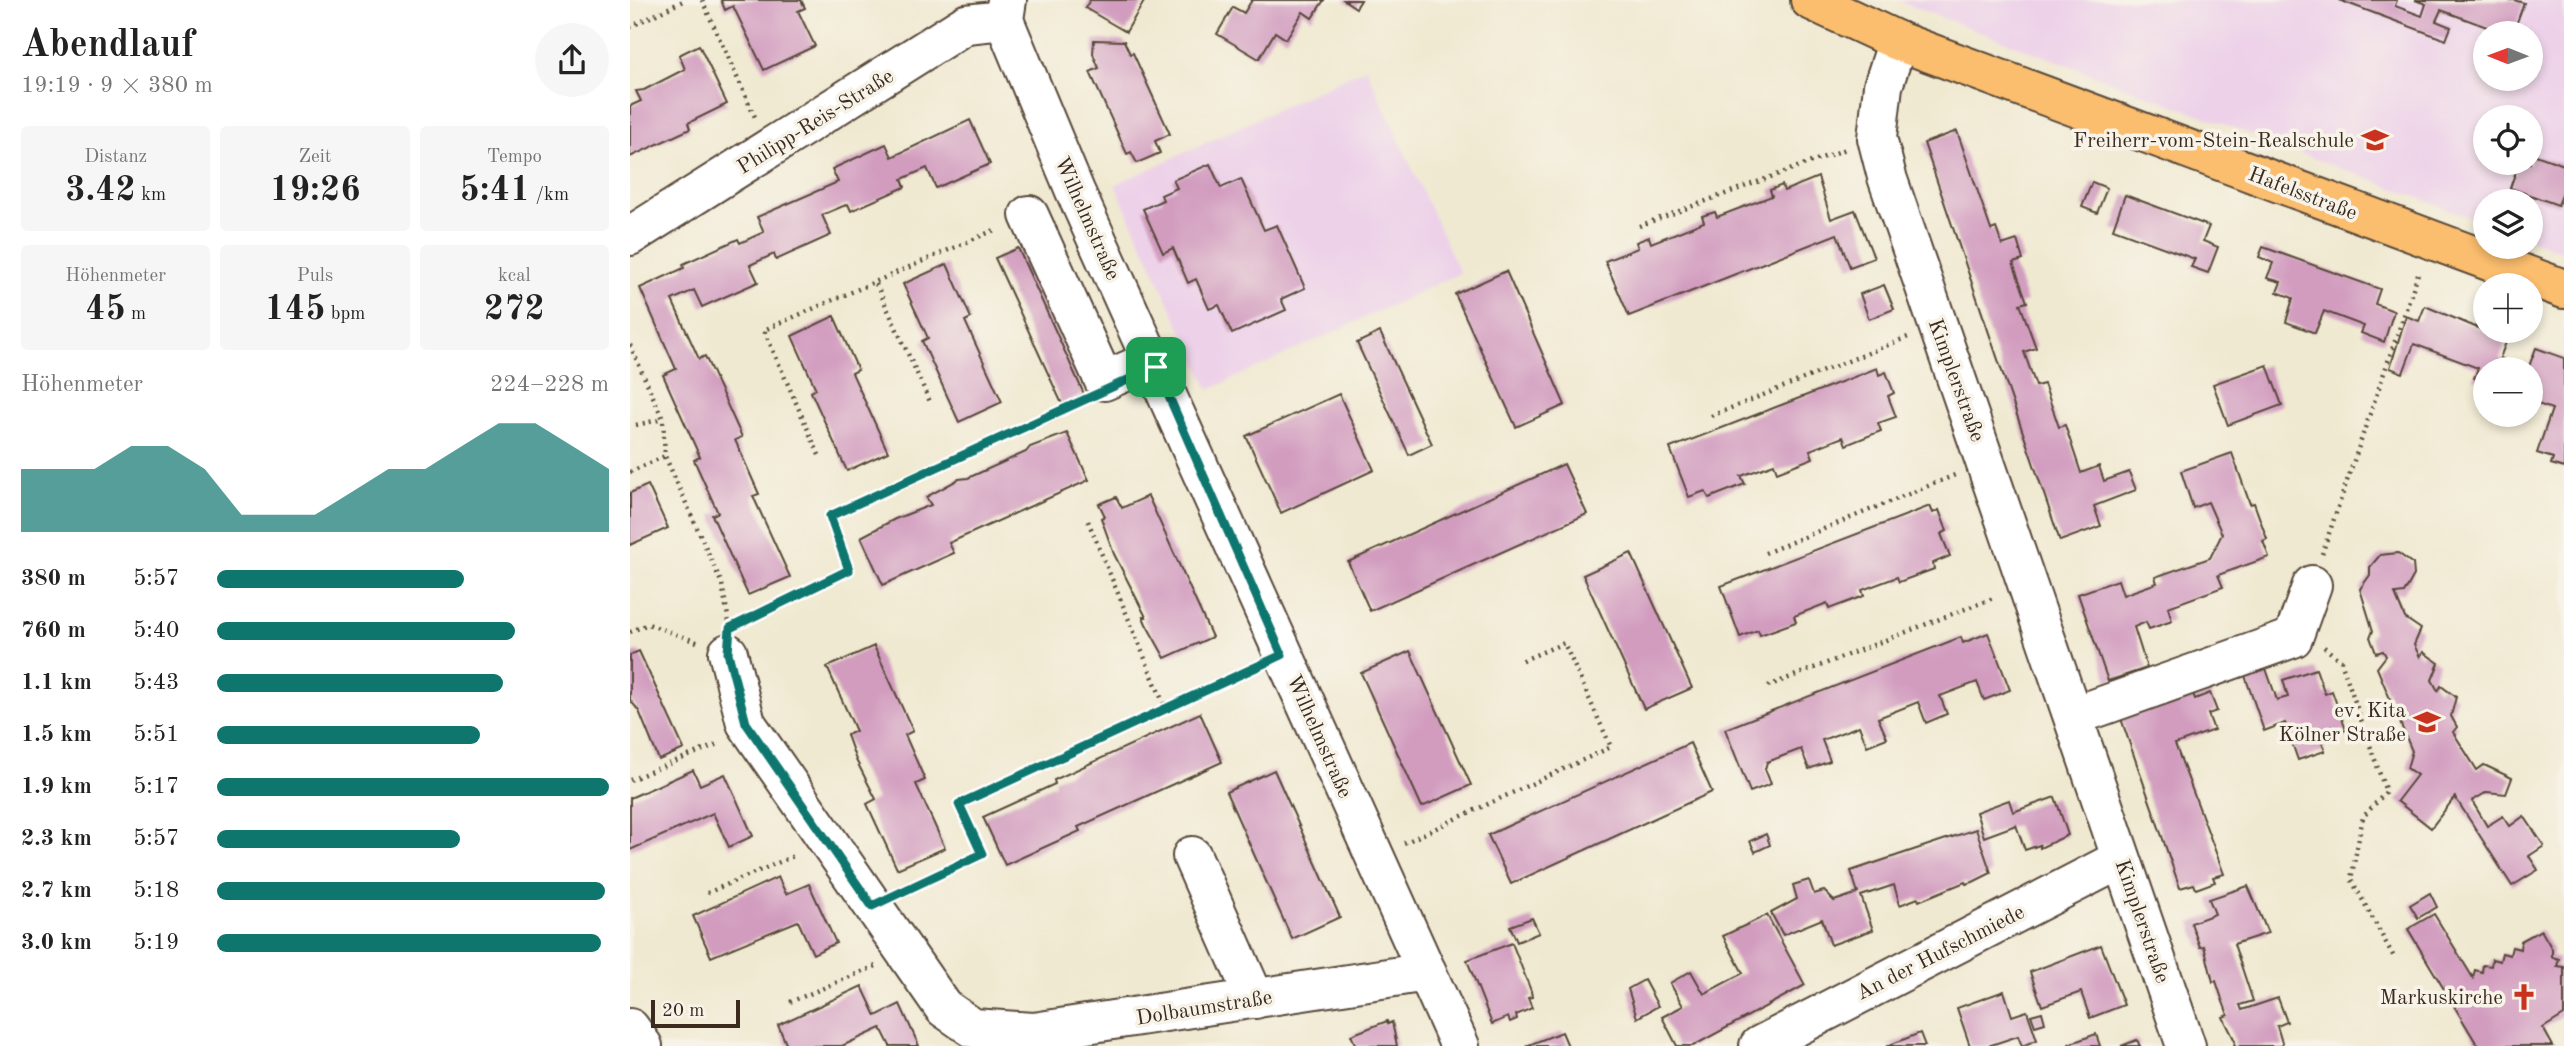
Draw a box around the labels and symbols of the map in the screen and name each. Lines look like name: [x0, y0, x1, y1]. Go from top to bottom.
north arrow: [2473, 21, 2543, 91]
street label: Philipp-Reis-Straße: [734, 66, 897, 179]
school or university icon: Freiherr-vom-Stein-Realschule: [2360, 125, 2390, 155]
place label: Freiherr-vom-Stein-Realschule: [2073, 131, 2354, 152]
street label: Wilhelmstraße: [1050, 154, 1123, 283]
street label: Hafelsstraße: [2245, 164, 2360, 225]
street label: Kimplerstraße: [1924, 316, 1988, 445]
pin: [1126, 337, 1186, 397]
street label: Wilhelmstraße: [1282, 672, 1355, 801]
place label: ev. Kita Kölner Straße: [2278, 701, 2406, 746]
school or university icon: ev. Kita Kölner Straße: [2412, 707, 2442, 737]
street label: Kimplerstraße: [2111, 857, 2173, 986]
street label: An der Hufschmiede: [1853, 902, 2028, 1005]
church icon: Markuskirche: [2509, 982, 2539, 1012]
street label: Dolbaumstraße: [1135, 987, 1274, 1030]
place label: Markuskirche: [2380, 988, 2503, 1009]
scale bar: [651, 997, 740, 1029]

